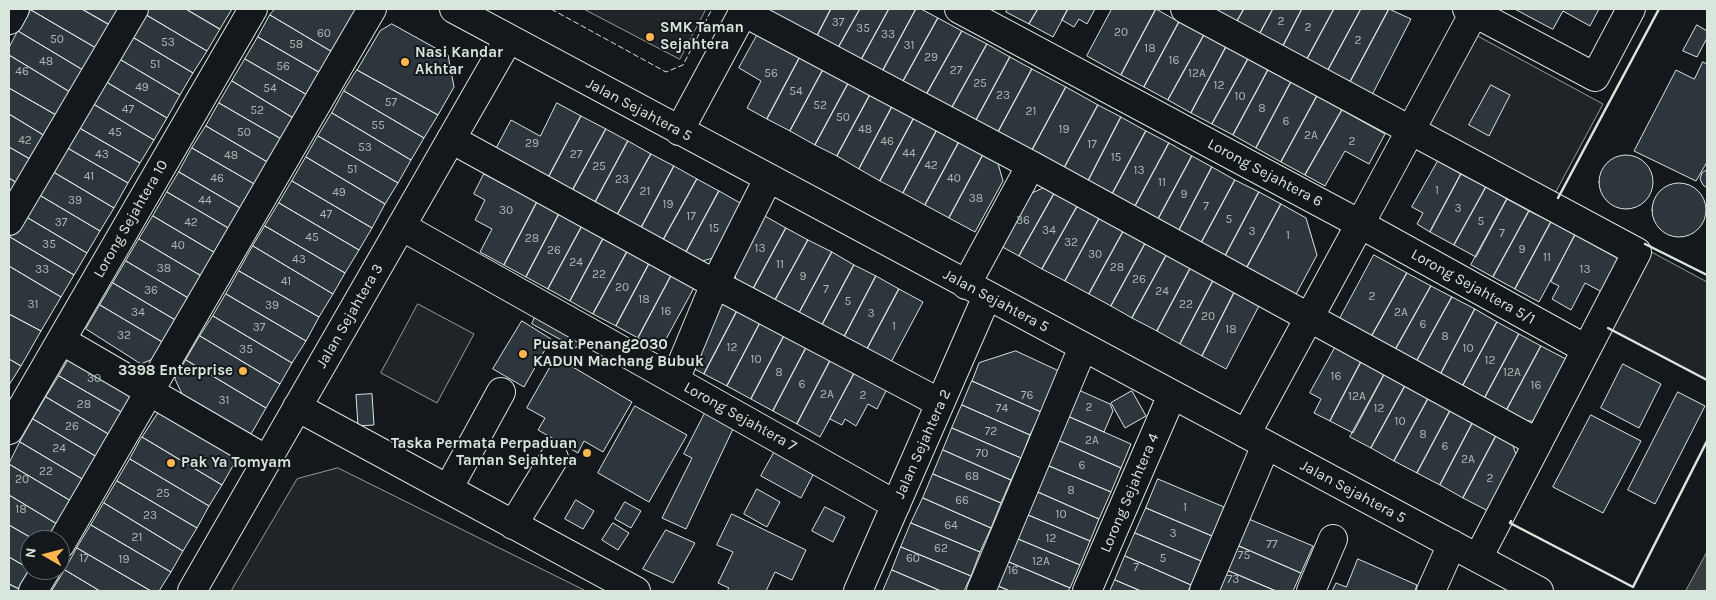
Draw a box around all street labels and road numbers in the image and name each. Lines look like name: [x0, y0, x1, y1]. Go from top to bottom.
street label: Jalan Sejahtera 5: [583, 75, 695, 145]
street label: Lorong Sejahtera 6: [1204, 135, 1326, 211]
street label: Lorong Sejahtera 10: [90, 157, 172, 281]
street label: Lorong Sejahtera 5/1: [1408, 245, 1538, 329]
street label: Jalan Sejahtera 3: [313, 261, 387, 371]
street label: Jalan Sejahtera 5: [940, 266, 1052, 336]
street label: Lorong Sejahtera 7: [680, 379, 800, 455]
street label: Jalan Sejahtera 2: [891, 387, 955, 501]
street label: Lorong Sejahtera 4: [1097, 431, 1163, 555]
street label: Jalan Sejahtera 5: [1297, 457, 1409, 527]

